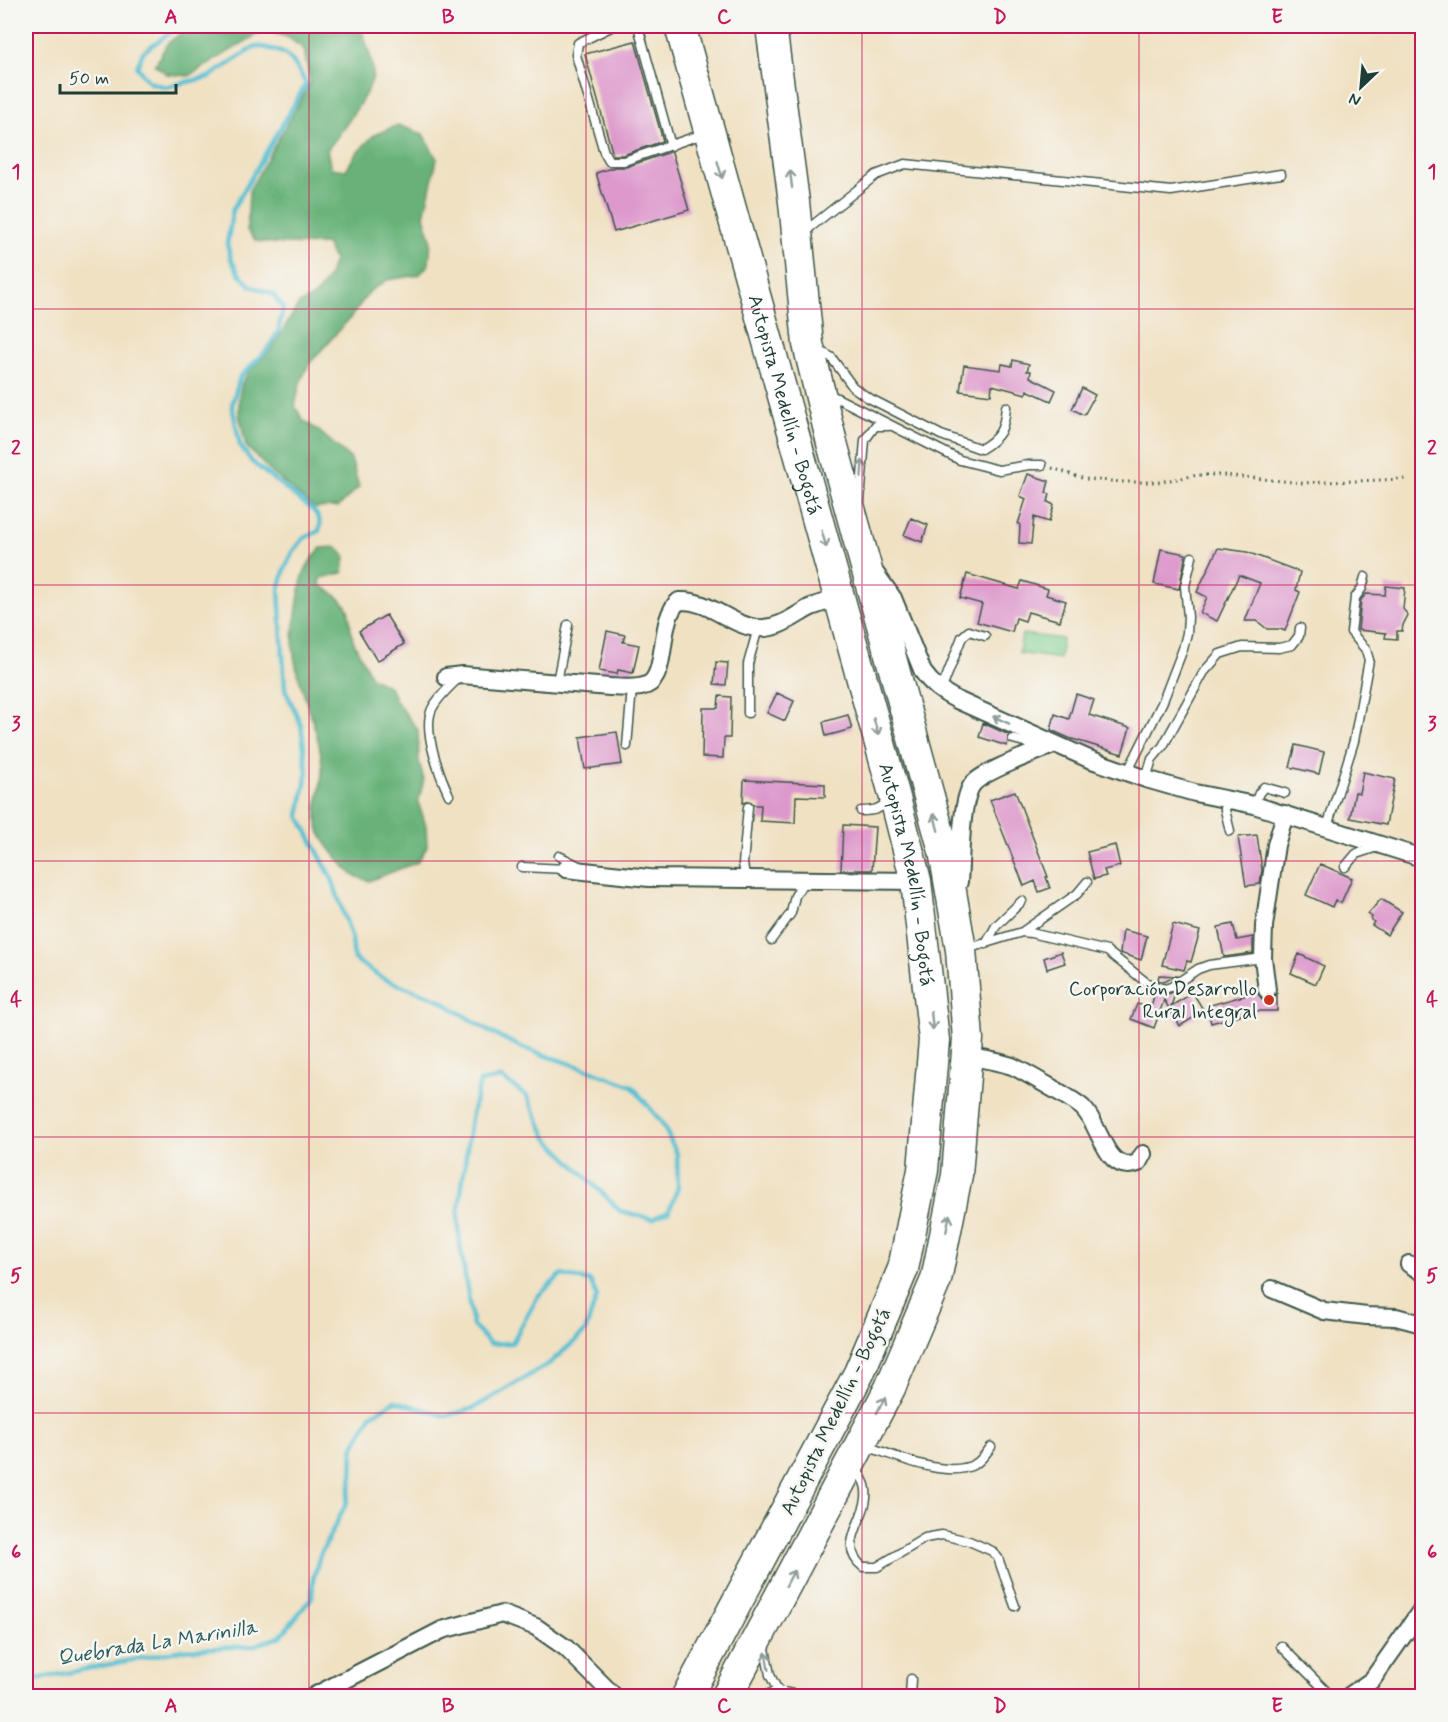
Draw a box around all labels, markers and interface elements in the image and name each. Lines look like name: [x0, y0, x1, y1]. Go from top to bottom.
text: A: [164, 4, 178, 31]
text: B: [442, 4, 455, 31]
text: C: [717, 4, 732, 31]
text: D: [993, 4, 1007, 31]
text: E: [1271, 4, 1283, 31]
scale bar: [60, 57, 176, 95]
north arrow: [1331, 57, 1391, 117]
text: 50 m: [69, 67, 109, 91]
text: N: [1346, 87, 1364, 111]
text: 1: [12, 159, 20, 186]
text: 1: [1428, 159, 1436, 186]
one-way arrow: [715, 160, 726, 179]
one-way arrow: [785, 169, 796, 189]
street label: Autopista Medellín - Bogotá: [740, 292, 828, 518]
text: 2: [11, 435, 21, 462]
text: 2: [1427, 435, 1437, 462]
one-way arrow: [857, 460, 868, 479]
one-way arrow: [818, 530, 830, 549]
text: 3: [11, 711, 21, 738]
text: 3: [1427, 711, 1437, 738]
one-way arrow: [993, 714, 1011, 725]
one-way arrow: [871, 717, 882, 736]
street label: Autopista Medellín - Bogotá: [871, 760, 940, 988]
one-way arrow: [930, 813, 942, 832]
place label: Corporación Desarrollo Rural Integral: [1069, 976, 1257, 1027]
text: 4: [10, 987, 22, 1014]
text: 4: [1426, 987, 1438, 1014]
marker: Corporación Desarrollo Rural Integral: [1262, 993, 1276, 1007]
one-way arrow: [927, 1011, 938, 1031]
one-way arrow: [943, 1214, 954, 1233]
text: 5: [10, 1263, 22, 1290]
text: 5: [1426, 1263, 1438, 1290]
street label: Autopista Medellín - Bogotá: [774, 1303, 900, 1521]
one-way arrow: [875, 1396, 887, 1414]
text: 6: [11, 1539, 21, 1566]
text: 6: [1427, 1539, 1437, 1566]
one-way arrow: [784, 1569, 796, 1587]
water label: Quebrada La Marinilla: [55, 1613, 261, 1673]
one-way arrow: [762, 1652, 773, 1671]
text: A: [164, 1693, 178, 1720]
text: B: [442, 1693, 455, 1720]
text: C: [717, 1693, 732, 1720]
text: D: [993, 1693, 1007, 1720]
text: E: [1271, 1693, 1283, 1720]

